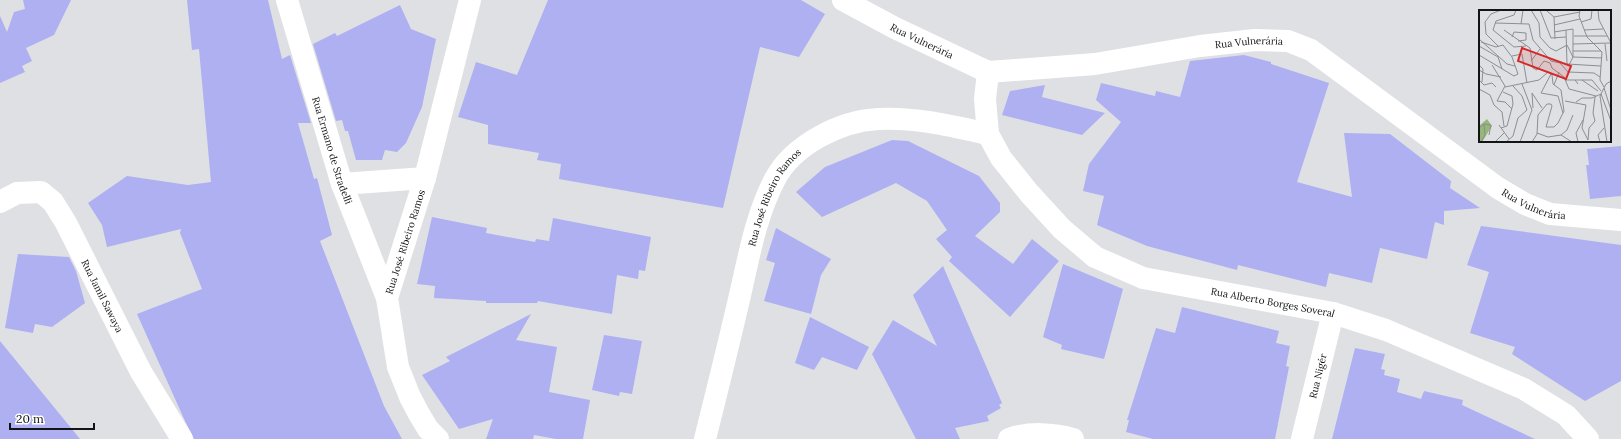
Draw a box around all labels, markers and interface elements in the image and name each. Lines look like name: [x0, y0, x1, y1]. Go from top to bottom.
inset map: [1479, 10, 1611, 142]
street label: Rua Vulnerária: [888, 21, 956, 62]
street label: Rua Vulnerária: [1214, 34, 1283, 51]
street label: Rua Ermano de Stradelli: [309, 95, 355, 206]
street label: Rua José Ribeiro Ramos: [745, 146, 804, 248]
street label: Rua Vulnerária: [1499, 186, 1566, 222]
street label: Rua José Ribeiro Ramos: [383, 188, 428, 296]
street label: Rua Jamil Sawaya: [78, 257, 126, 335]
street label: Rua Alberto Borges Soveral: [1210, 285, 1337, 320]
street label: Rua Nigér: [1306, 352, 1330, 400]
scale bar: [10, 405, 94, 431]
text: 20 m: [16, 411, 44, 426]

